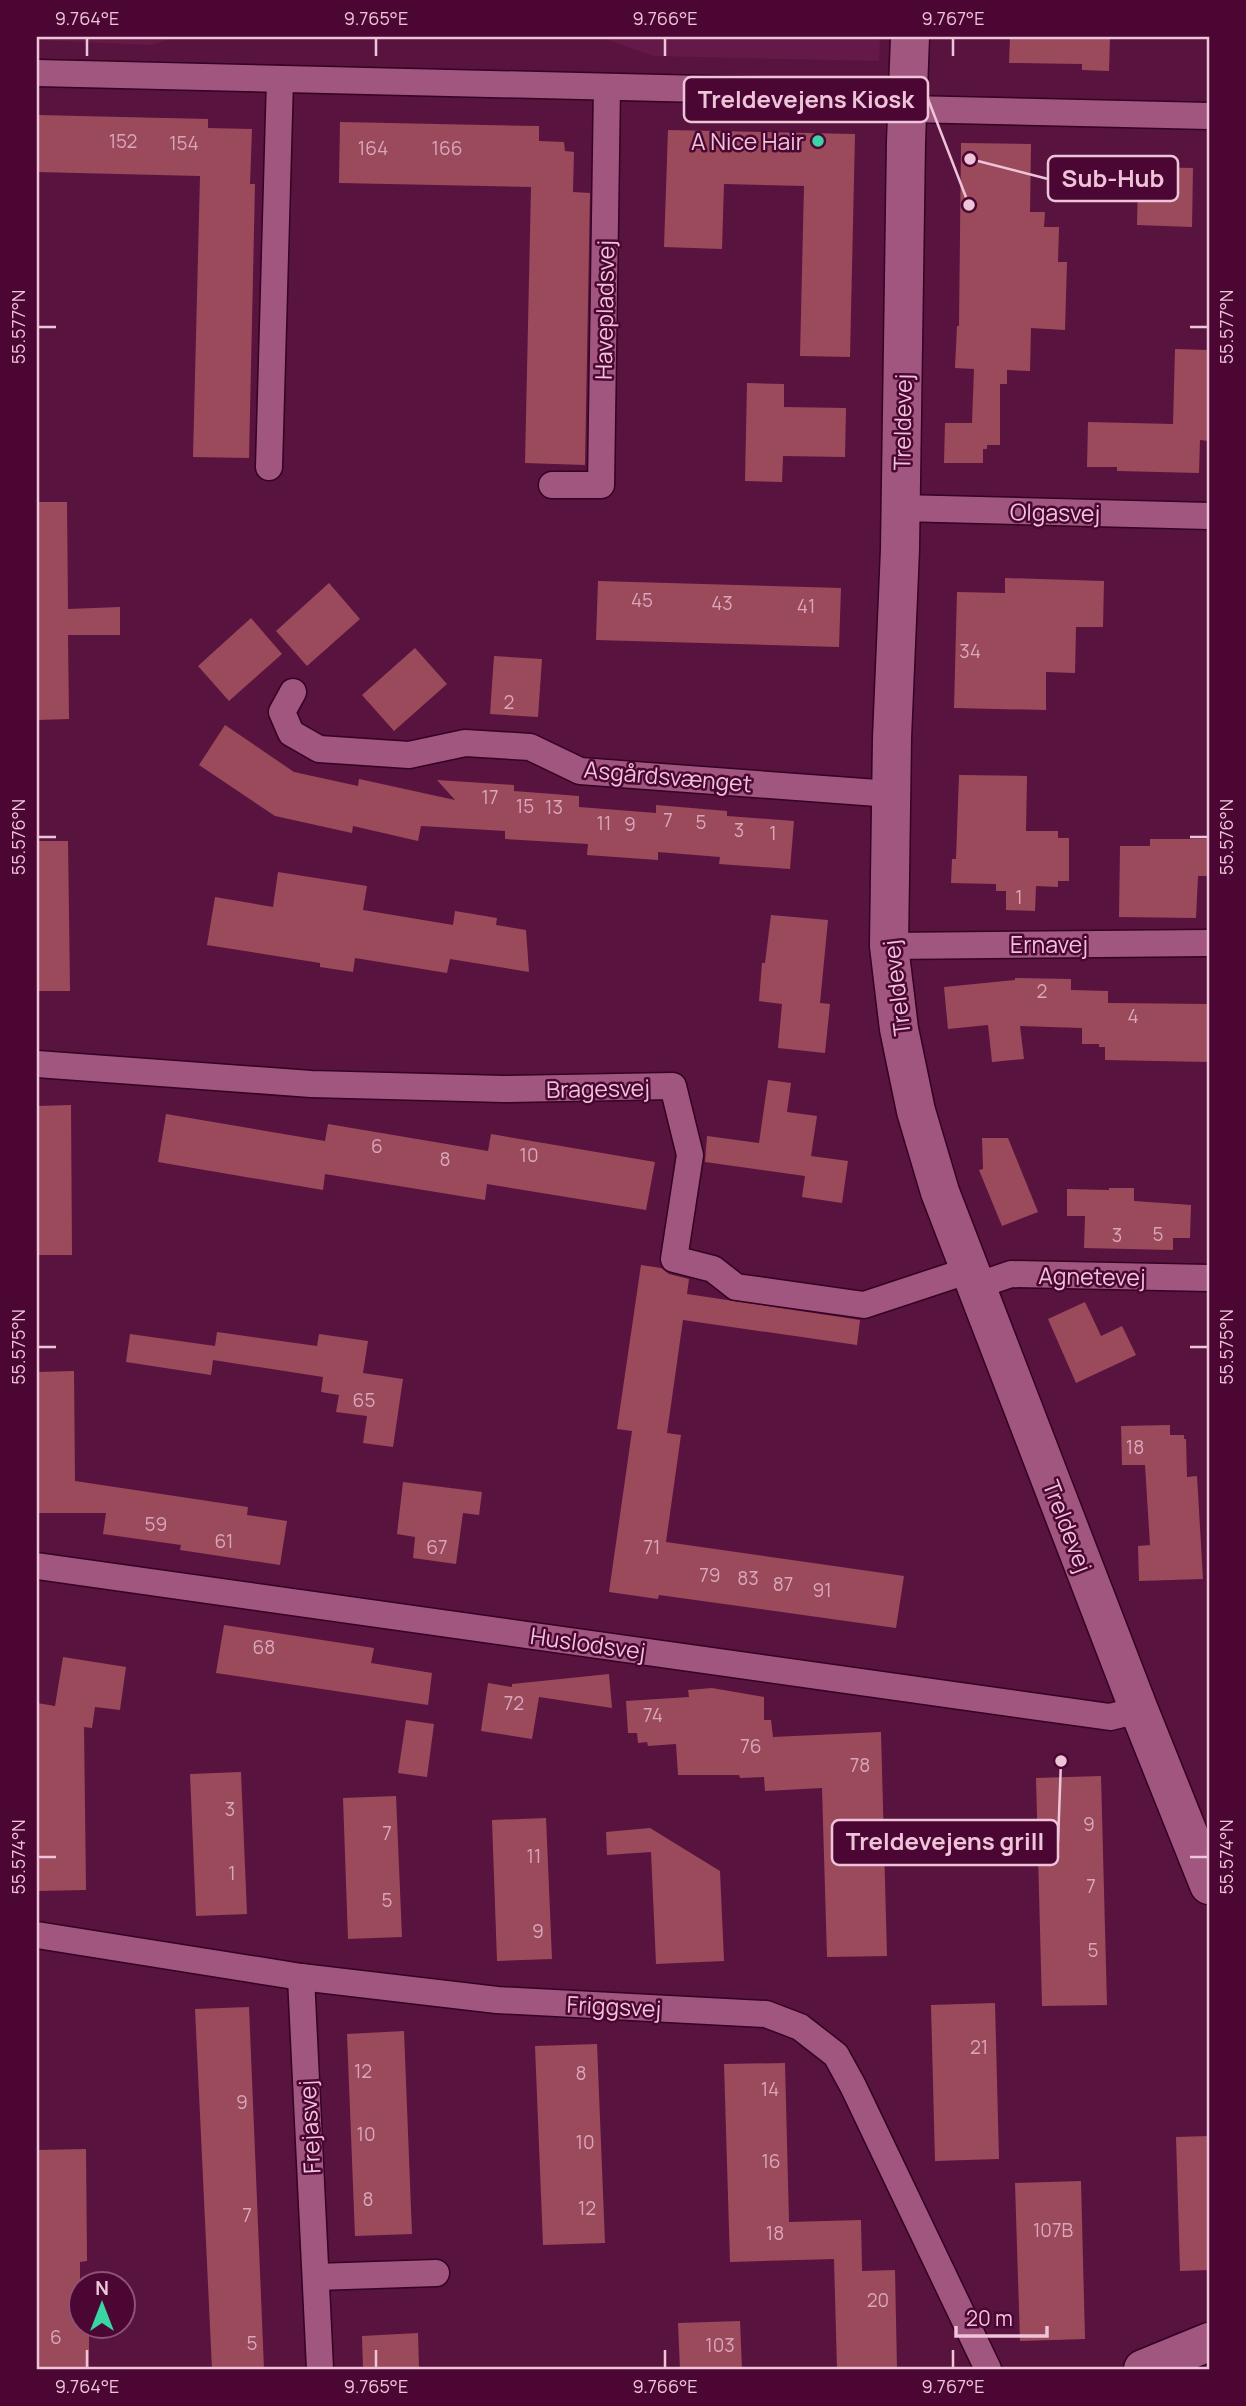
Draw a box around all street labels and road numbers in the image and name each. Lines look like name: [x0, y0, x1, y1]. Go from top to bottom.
street label: Havepladsvej: [587, 240, 621, 380]
street label: Treldevej: [885, 373, 919, 471]
street label: Olgasvej: [1010, 495, 1100, 529]
street label: Asgårdsvænget: [583, 753, 753, 799]
street label: Ernavej: [1010, 928, 1088, 960]
street label: Treldevej: [874, 938, 918, 1038]
street label: Bragesvej: [546, 1071, 650, 1105]
street label: Agnetevej: [1038, 1259, 1146, 1293]
street label: Treldevej: [1036, 1475, 1100, 1577]
street label: Huslodsvej: [528, 1619, 648, 1667]
street label: Friggsvej: [566, 1988, 662, 2024]
street label: Frejasvej: [291, 2079, 327, 2175]

